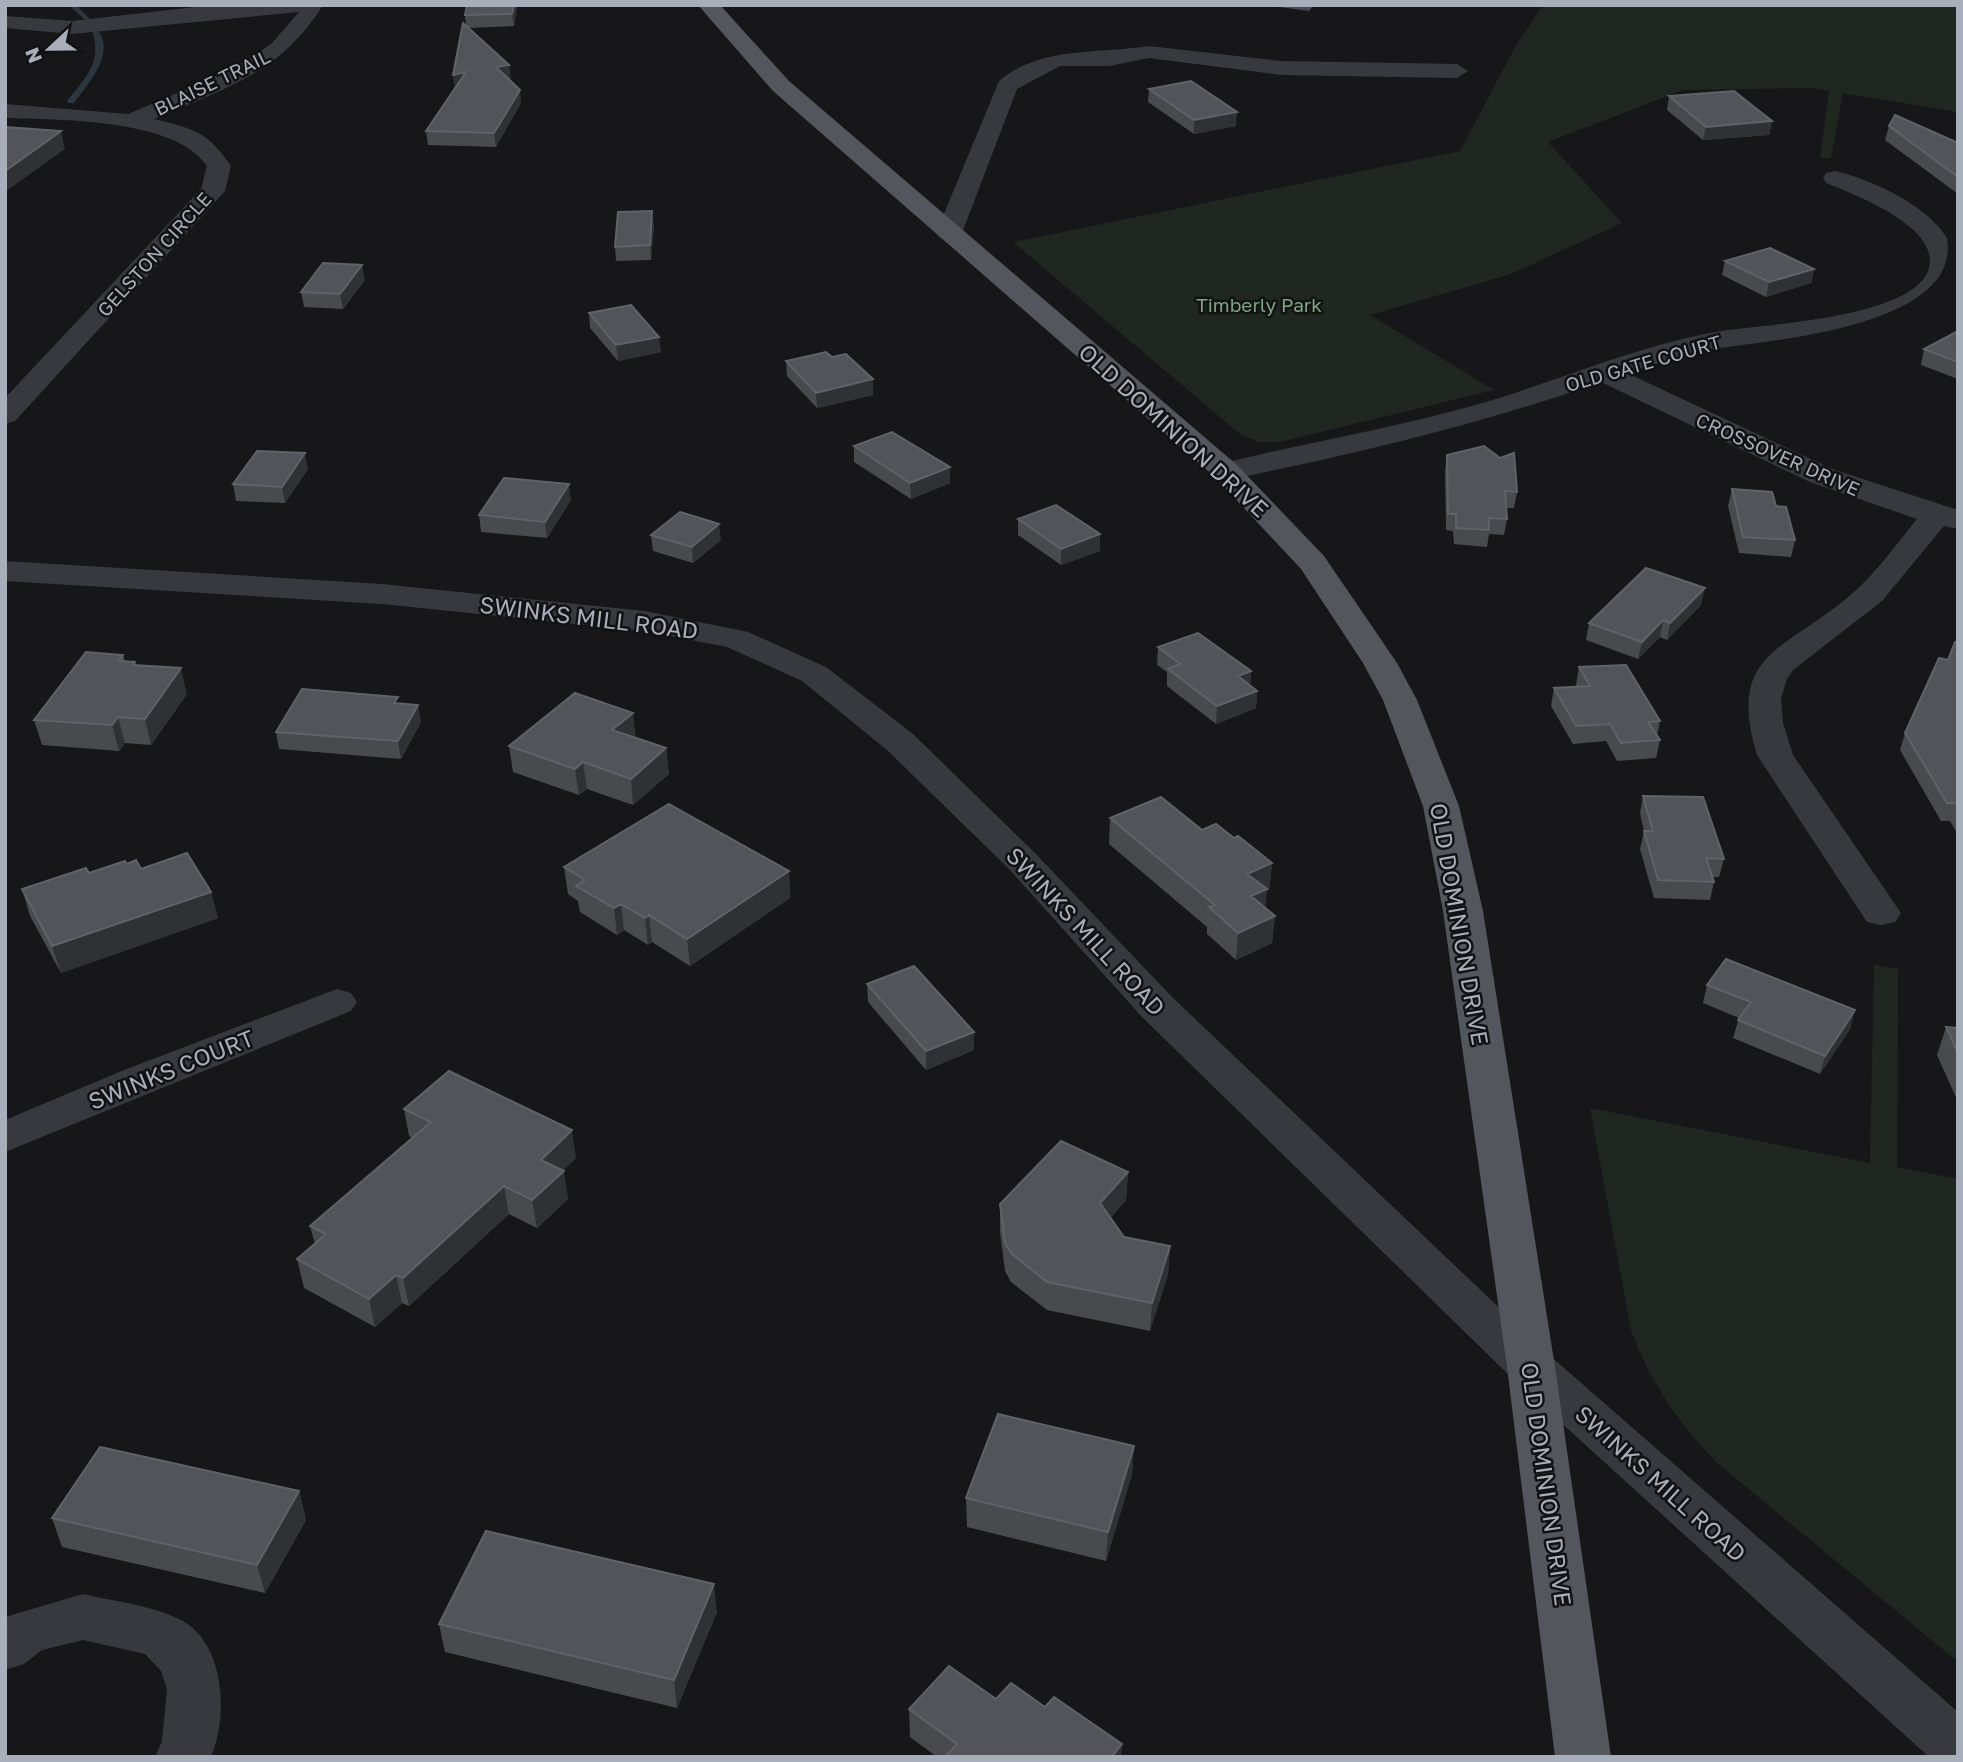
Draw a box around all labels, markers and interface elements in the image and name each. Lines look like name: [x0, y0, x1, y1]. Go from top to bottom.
north arrow: [14, 14, 84, 84]
street label: BLAISE TRAIL: [151, 44, 274, 120]
text: N: [19, 45, 46, 67]
street label: GELSTON CIRCLE: [92, 187, 216, 321]
park label: Timberly Park: [1196, 293, 1322, 316]
street label: OLD GATE COURT: [1563, 330, 1724, 396]
street label: OLD DOMINION DRIVE: [1073, 337, 1275, 523]
street label: CROSSOVER DRIVE: [1693, 408, 1863, 500]
street label: SWINKS MILL ROAD: [478, 590, 700, 644]
street label: OLD DOMINION DRIVE: [1425, 801, 1495, 1047]
street label: SWINKS MILL ROAD: [1001, 841, 1171, 1021]
street label: SWINKS COURT: [84, 1023, 258, 1115]
street label: OLD DOMINION DRIVE: [1516, 1361, 1578, 1607]
street label: SWINKS MILL ROAD: [1570, 1399, 1752, 1567]

